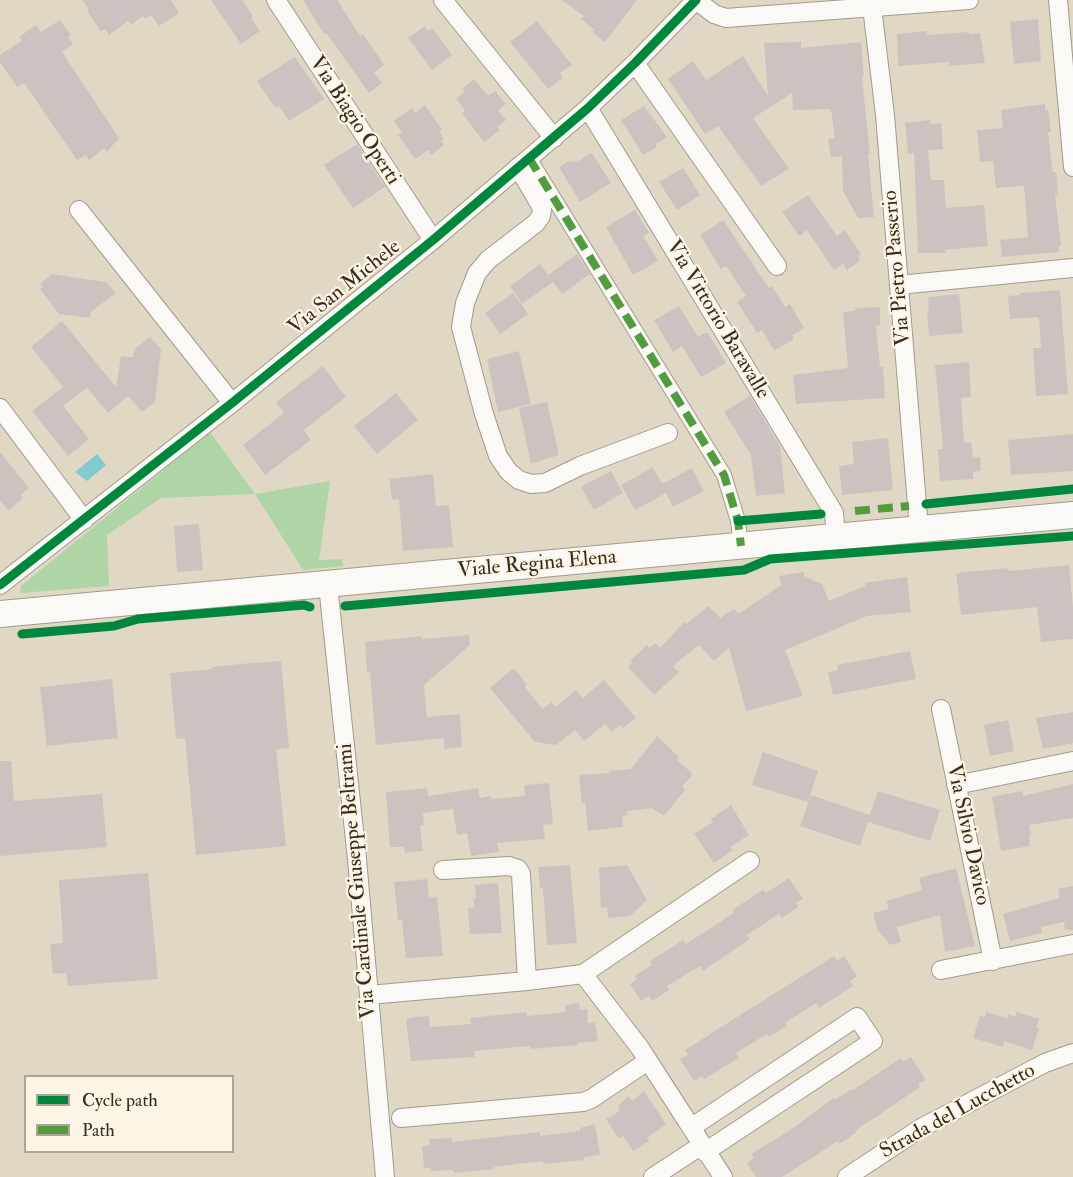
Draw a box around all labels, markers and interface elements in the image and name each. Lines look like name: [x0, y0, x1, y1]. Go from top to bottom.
street label: Via Biagio Operti: [303, 52, 405, 190]
street label: Via Pietro Passerio: [879, 189, 917, 347]
street label: Via San Michele: [284, 235, 406, 341]
street label: Via Vittorio Baravalle: [660, 236, 774, 404]
street label: Viale Regina Elena: [456, 545, 618, 585]
street label: Via Cardinale Giuseppe Beltrami: [333, 742, 383, 1020]
street label: Via Silvio Davico: [940, 762, 994, 908]
street label: Strada del Lucchetto: [876, 1059, 1040, 1165]
legend: [24, 1075, 234, 1153]
text: Cycle path: [82, 1089, 158, 1112]
text: Path: [82, 1119, 115, 1142]

